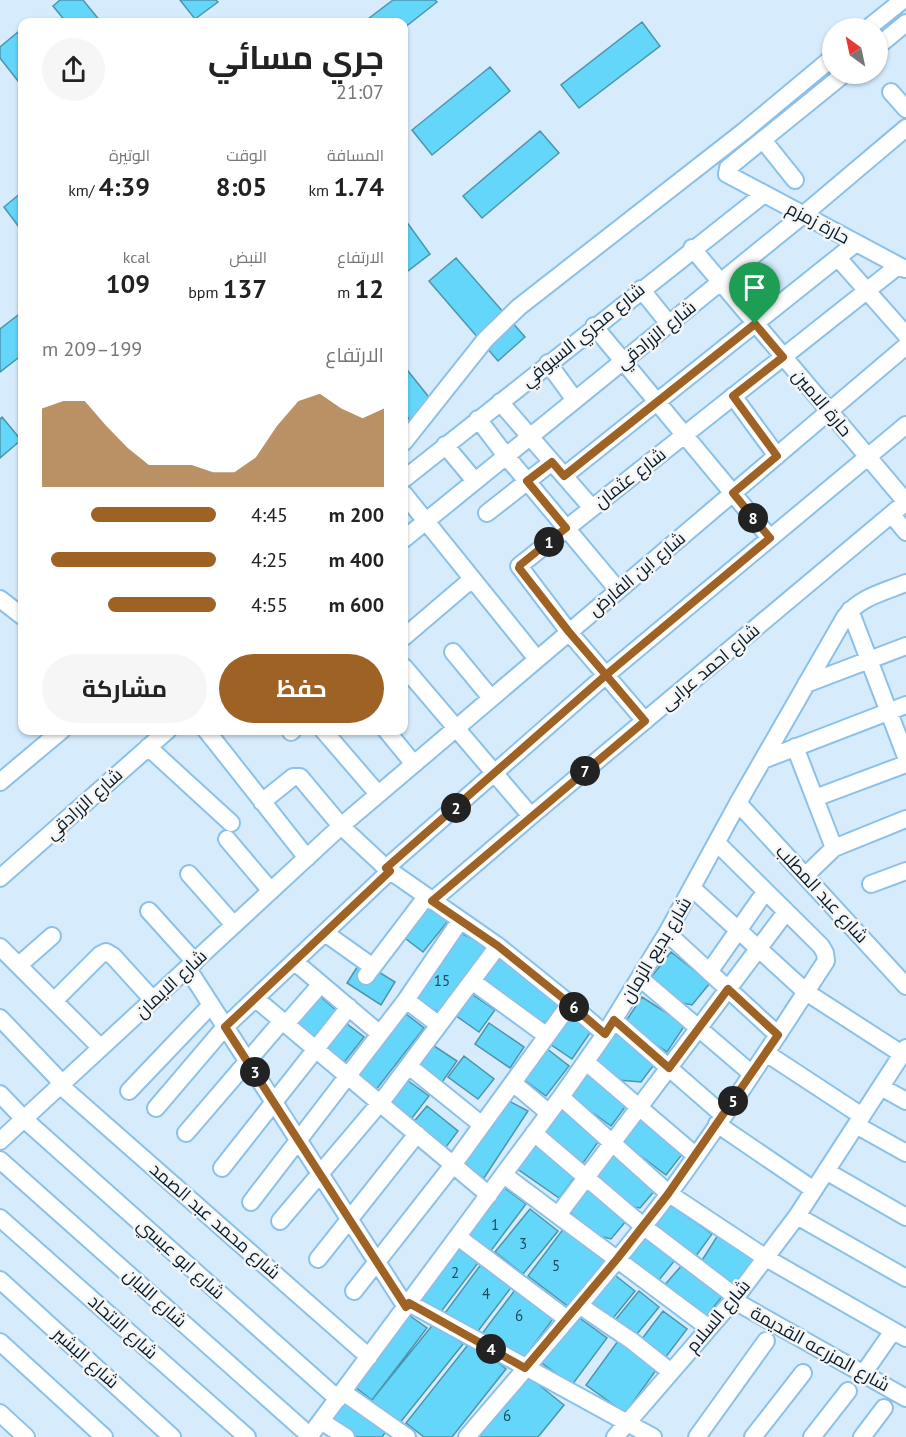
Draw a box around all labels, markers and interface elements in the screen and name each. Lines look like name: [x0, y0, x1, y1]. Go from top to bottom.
north arrow: [822, 18, 888, 84]
map controls: [822, 18, 888, 84]
text: جري مسائي: [208, 35, 384, 78]
button: share: [42, 38, 105, 101]
text: 21:07: [336, 79, 384, 105]
text: الوتيرة: [109, 145, 150, 165]
text: الوقت: [226, 145, 267, 165]
text: المسافة: [327, 145, 384, 165]
text: 4:39: [99, 170, 150, 203]
text: 8:05: [216, 170, 267, 203]
text: 1.74: [333, 170, 384, 203]
text: /km: [68, 180, 99, 200]
text: km: [308, 180, 333, 200]
street label: حارة زمزم: [782, 196, 854, 250]
text: kcal: [123, 247, 150, 267]
text: النبض: [229, 247, 267, 267]
text: الارتفاع: [337, 247, 384, 267]
pin: [729, 262, 780, 324]
text: 109: [106, 267, 150, 300]
icon: arrive: [738, 271, 771, 304]
text: 137: [223, 272, 267, 305]
text: 12: [355, 272, 384, 305]
street label: شارع مجري السيوفي: [516, 278, 651, 394]
text: bpm: [188, 282, 223, 302]
text: m: [337, 282, 355, 302]
street label: شارع الزرادقي: [611, 295, 702, 376]
text: 199–209 m: [42, 336, 142, 362]
text: الارتفاع: [325, 342, 384, 368]
street label: حارة الامين: [787, 364, 857, 441]
street label: شارع عثمان: [589, 442, 671, 514]
text: 4:45: [251, 502, 288, 528]
text: 200 m: [329, 502, 384, 528]
pin: 8: [738, 503, 768, 533]
text: 8: [748, 508, 758, 528]
street label: شارع ابن الفارض: [584, 526, 690, 622]
pin: 1: [534, 527, 564, 557]
text: 1: [544, 532, 554, 552]
text: 4:25: [251, 547, 288, 573]
text: 400 m: [329, 547, 384, 573]
text: 4:55: [251, 592, 288, 618]
text: 600 m: [329, 592, 384, 618]
street label: شارع احمد عرابى: [655, 618, 765, 716]
button: مشاركة: [42, 654, 207, 723]
button: حفظ: [219, 654, 384, 723]
pin: 7: [570, 756, 600, 786]
text: 7: [580, 761, 590, 781]
street label: شارع الزرادقي: [40, 763, 129, 847]
pin: 2: [441, 793, 471, 823]
text: 2: [451, 798, 461, 818]
street label: شارع عبد المطلب: [770, 840, 874, 948]
street label: شارع بديع الزمان: [615, 893, 697, 1007]
street label: شارع الايمان: [130, 944, 212, 1024]
house number: 15: [434, 971, 450, 990]
pin: 6: [559, 992, 589, 1022]
text: 6: [569, 997, 579, 1017]
pin: 3: [240, 1057, 270, 1087]
text: 3: [250, 1062, 260, 1082]
pin: 5: [718, 1086, 748, 1116]
text: 5: [728, 1091, 738, 1111]
street label: شارع محمد عبد الصمد: [144, 1157, 286, 1285]
street label: شارع ابو عيسي: [131, 1213, 230, 1306]
house number: 1: [491, 1215, 499, 1234]
house number: 3: [519, 1234, 527, 1253]
house number: 5: [552, 1256, 560, 1275]
street label: شارع اللبان: [118, 1263, 192, 1333]
house number: 2: [451, 1263, 459, 1282]
street label: شارع السلام: [680, 1274, 756, 1358]
house number: 4: [482, 1284, 490, 1303]
street label: شارع الاتحاد: [83, 1289, 163, 1365]
street label: شارع المزرعه القديمة: [746, 1301, 894, 1397]
house number: 6: [515, 1306, 523, 1325]
street label: شارع البشير: [47, 1321, 124, 1394]
pin: 4: [476, 1334, 506, 1364]
text: 4: [486, 1339, 496, 1359]
house number: 6: [503, 1406, 511, 1425]

